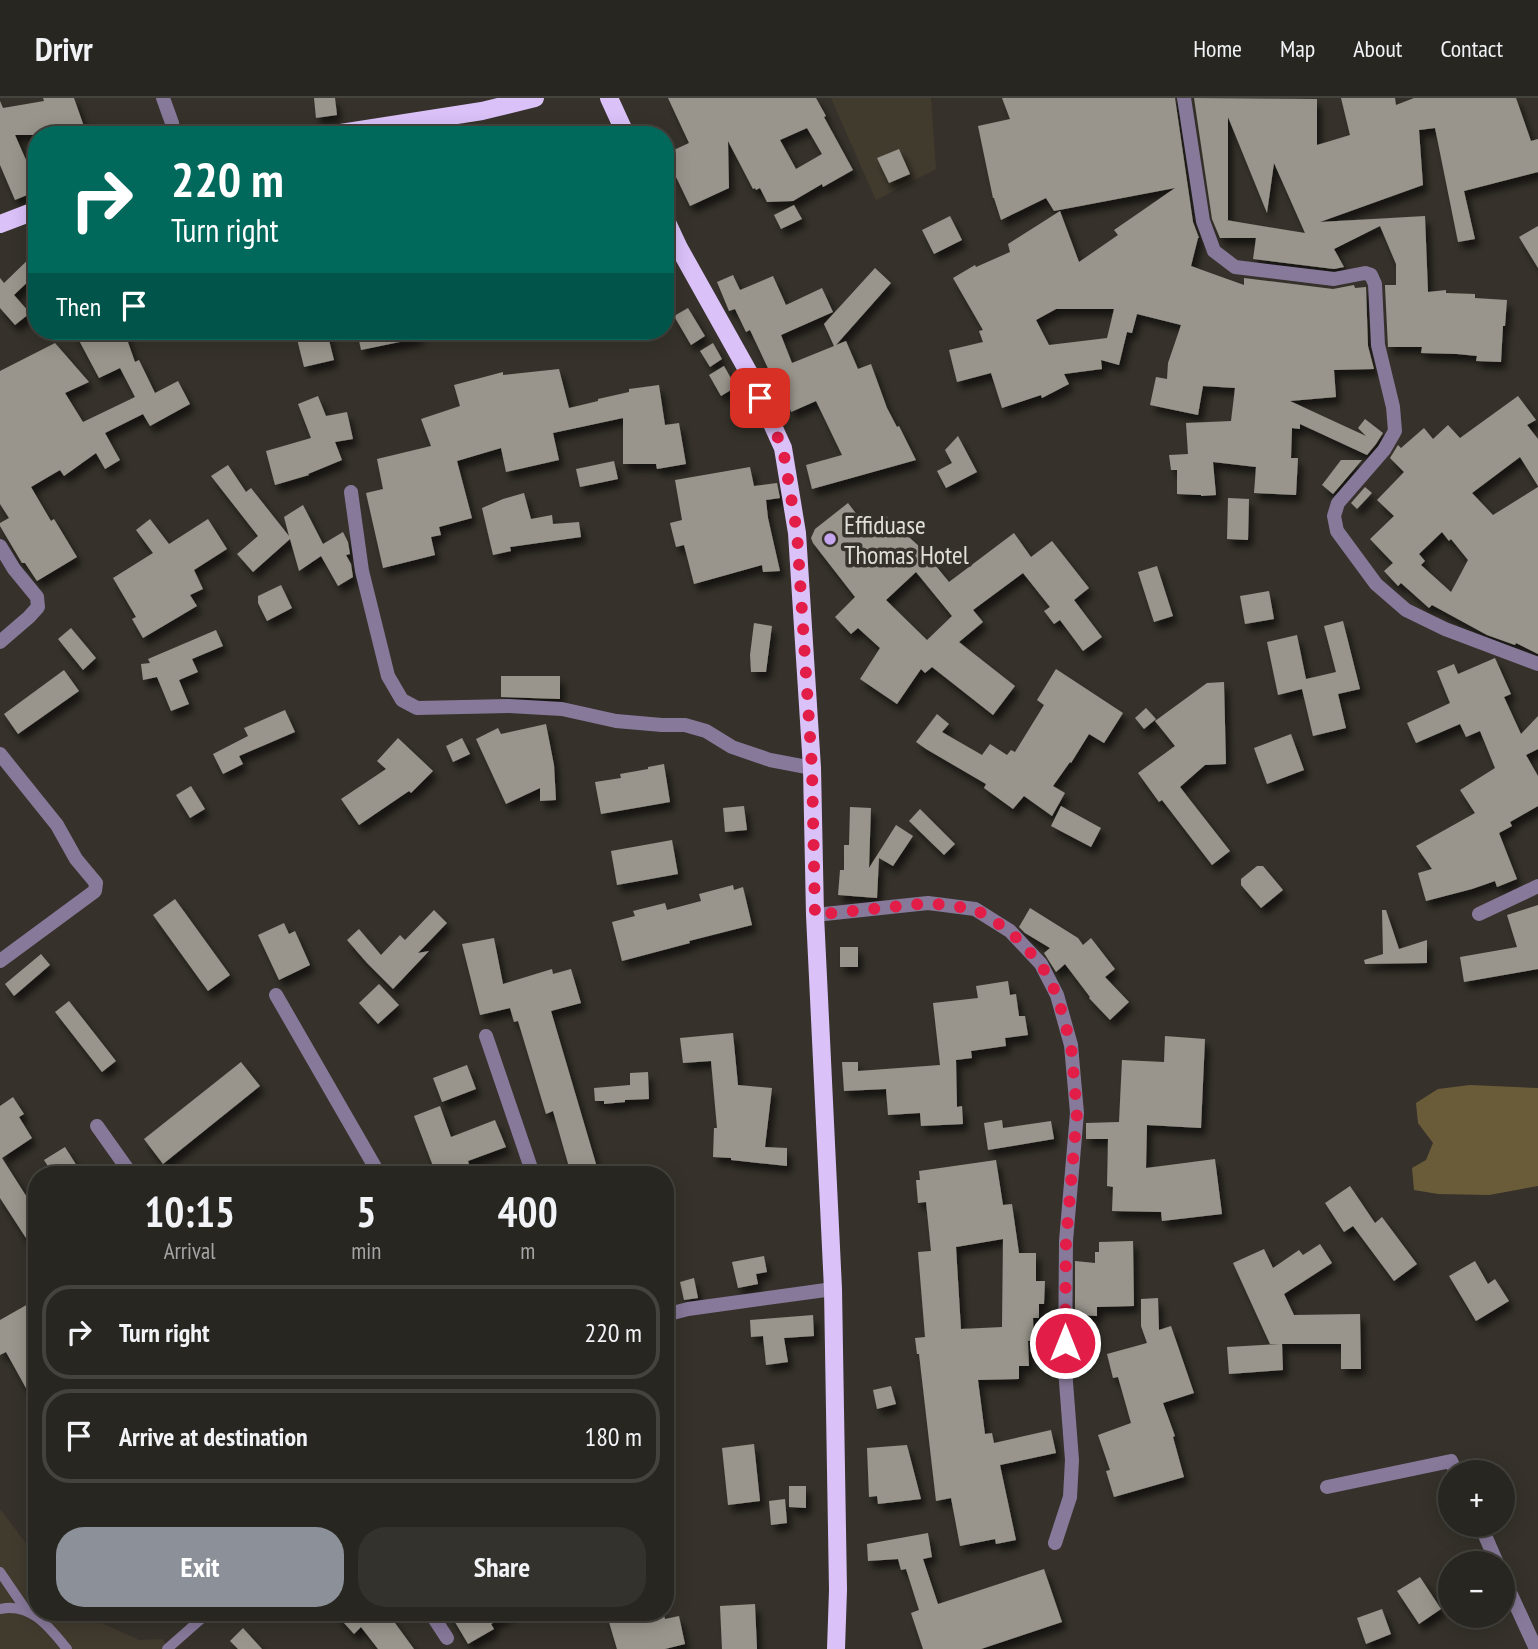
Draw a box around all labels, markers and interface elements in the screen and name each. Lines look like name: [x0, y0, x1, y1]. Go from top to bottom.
text: Drivr: [35, 27, 93, 70]
text: Home: [1193, 33, 1242, 64]
text: Map: [1280, 33, 1315, 64]
text: About: [1353, 33, 1402, 64]
text: Contact: [1440, 33, 1503, 64]
text: 220 m: [171, 147, 284, 211]
icon: right: [56, 154, 147, 245]
text: Turn right: [171, 209, 279, 251]
icon: arrive: [115, 287, 153, 325]
text: Then: [56, 290, 101, 323]
pin: [730, 368, 790, 428]
icon: arrive: [741, 379, 779, 417]
place label: Effiduase Thomas Hotel: [844, 508, 969, 571]
marker: Effiduase Thomas Hotel: [822, 531, 838, 547]
text: 10:15: [144, 1184, 235, 1239]
text: 5: [356, 1184, 376, 1239]
text: 400: [498, 1184, 558, 1239]
text: Arrival: [164, 1236, 216, 1265]
text: min: [351, 1236, 381, 1265]
text: m: [520, 1236, 535, 1265]
position arrow: [1028, 1306, 1102, 1380]
icon: right: [60, 1313, 98, 1351]
text: Turn right: [119, 1316, 210, 1349]
text: 220 m: [584, 1316, 642, 1349]
icon: arrive: [60, 1417, 98, 1455]
text: Arrive at destination: [119, 1420, 308, 1453]
text: 180 m: [584, 1420, 642, 1453]
map controls: [1438, 1460, 1515, 1628]
button: +: [1438, 1460, 1515, 1537]
button: Exit: [56, 1527, 344, 1607]
button: Share: [358, 1527, 646, 1607]
button: −: [1438, 1551, 1515, 1628]

